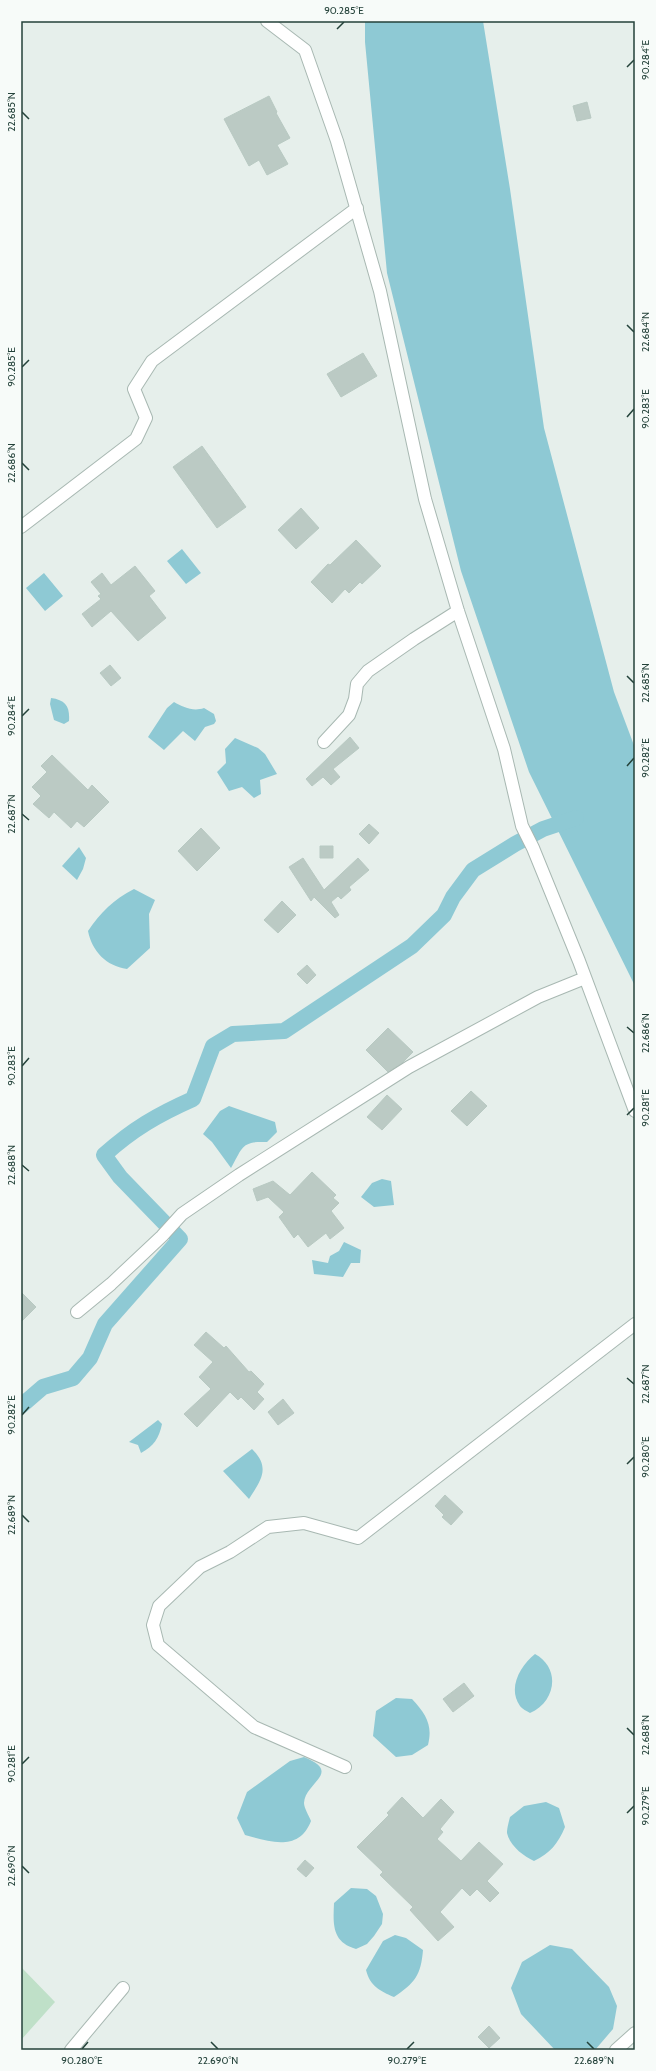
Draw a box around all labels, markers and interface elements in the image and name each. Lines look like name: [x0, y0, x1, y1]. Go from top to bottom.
text: 90.285°E: [324, 4, 364, 17]
text: 90.284°E: [639, 40, 652, 80]
text: 22.685°N: [5, 92, 18, 132]
text: 22.684°N: [639, 312, 652, 352]
text: 90.285°E: [5, 347, 18, 387]
text: 90.283°E: [639, 389, 652, 429]
text: 22.686°N: [5, 443, 18, 483]
text: 22.685°N: [639, 663, 652, 703]
text: 90.284°E: [5, 696, 18, 736]
text: 90.282°E: [639, 738, 652, 778]
text: 22.687°N: [5, 794, 18, 834]
text: 22.686°N: [639, 1013, 652, 1053]
text: 90.283°E: [5, 1046, 18, 1086]
text: 90.281°E: [639, 1089, 652, 1127]
text: 22.688°N: [5, 1145, 18, 1185]
text: 22.687°N: [639, 1364, 652, 1404]
text: 90.282°E: [5, 1395, 18, 1435]
text: 90.280°E: [639, 1436, 652, 1478]
text: 22.689°N: [5, 1495, 18, 1535]
text: 22.688°N: [639, 1715, 652, 1755]
text: 90.281°E: [5, 1745, 18, 1783]
text: 90.279°E: [639, 1786, 652, 1825]
text: 22.690°N: [5, 1846, 18, 1886]
text: 90.280°E: [61, 2054, 103, 2067]
text: 22.690°N: [198, 2054, 238, 2067]
text: 90.279°E: [388, 2054, 427, 2067]
text: 22.689°N: [574, 2054, 614, 2067]

